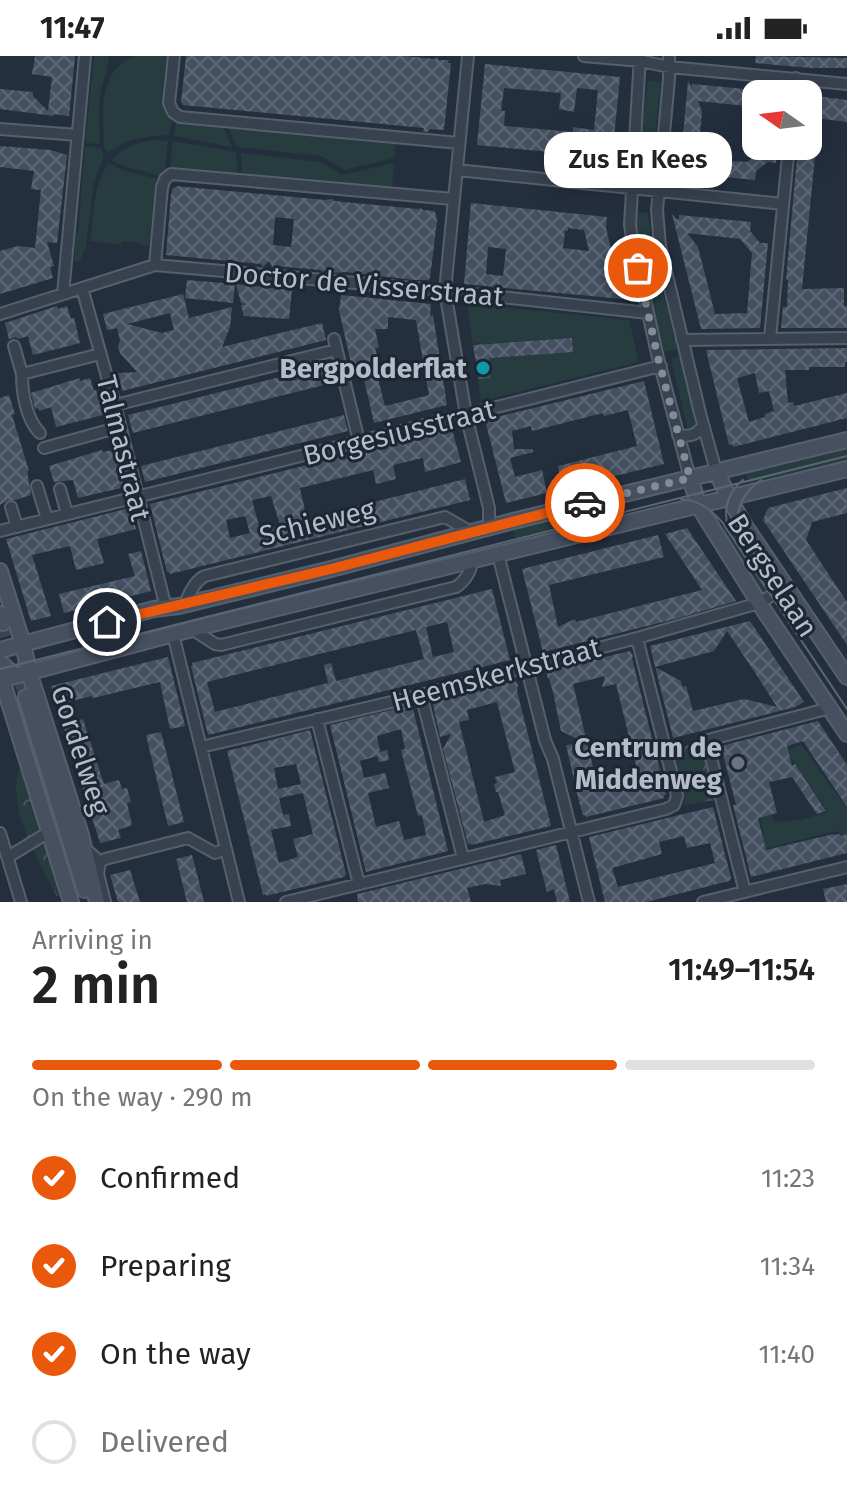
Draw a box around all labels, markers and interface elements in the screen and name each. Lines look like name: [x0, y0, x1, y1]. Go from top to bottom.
text: 11:47: [40, 10, 105, 46]
north arrow: [742, 80, 822, 160]
map controls: [742, 80, 822, 160]
callout: Zus En Kees: [544, 132, 732, 188]
text: Zus En Kees: [569, 144, 707, 175]
pin: [604, 234, 672, 302]
icon: bag: [616, 246, 660, 290]
street label: Doctor de Visserstraat: [223, 256, 506, 313]
place label: Bergpolderflat: [280, 352, 468, 385]
marker: Bergpolderflat: [474, 359, 492, 377]
street label: Talmastraat: [90, 372, 158, 525]
street label: Borgesiusstraat: [300, 392, 499, 472]
courier: [545, 463, 625, 543]
icon: car: [563, 481, 607, 525]
street label: Schieweg: [256, 492, 379, 553]
street label: Bergselaan: [721, 508, 825, 643]
pin: [73, 588, 141, 656]
icon: home: [85, 600, 129, 644]
street label: Heemskerkstraat: [388, 631, 605, 718]
street label: Gordelweg: [44, 681, 117, 819]
place label: Centrum de Middenweg: [574, 731, 723, 796]
marker: Centrum de Middenweg: [729, 754, 747, 772]
text: Arriving in: [32, 925, 153, 956]
text: 11:49–11:54: [668, 952, 815, 988]
text: 2 min: [32, 954, 160, 1017]
text: On the way · 290 m: [32, 1082, 253, 1113]
icon: check: [32, 1156, 76, 1200]
text: Confirmed: [100, 1160, 240, 1196]
text: 11:23: [761, 1163, 815, 1194]
icon: check: [32, 1244, 76, 1288]
text: Preparing: [100, 1248, 231, 1284]
text: 11:34: [760, 1251, 815, 1282]
icon: check: [32, 1332, 76, 1376]
text: On the way: [100, 1336, 251, 1372]
text: 11:40: [758, 1339, 815, 1370]
text: Delivered: [100, 1424, 229, 1460]

